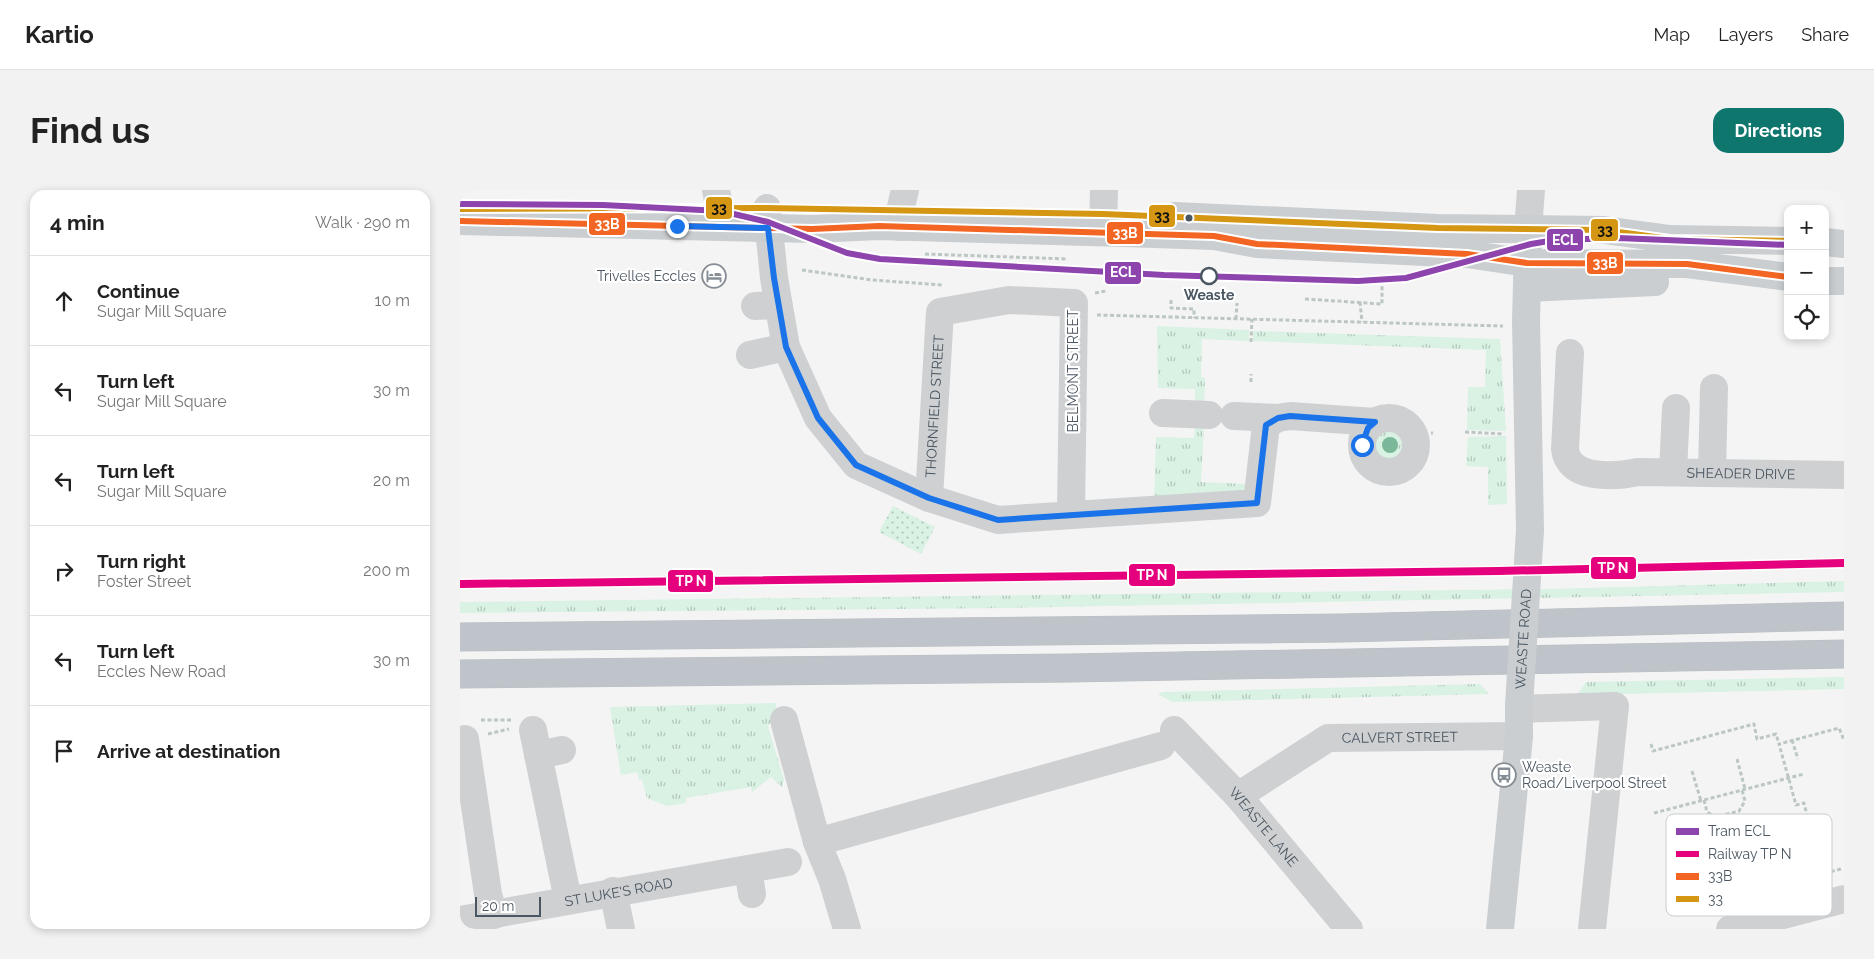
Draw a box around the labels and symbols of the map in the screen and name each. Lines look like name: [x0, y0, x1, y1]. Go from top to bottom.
line badge: 33: [705, 196, 733, 220]
text: 33: [711, 200, 727, 216]
line badge: 33: [1148, 204, 1176, 228]
text: 33: [1154, 208, 1170, 224]
line badge: 33B: [588, 212, 626, 236]
unlabelled marker: [1184, 213, 1194, 223]
route end: [666, 215, 689, 238]
text: 33B: [594, 216, 620, 232]
line badge: 33: [1590, 218, 1619, 242]
line badge: 33B: [1106, 221, 1144, 245]
text: 33: [1597, 222, 1613, 238]
text: 33B: [1112, 225, 1138, 241]
line badge: ECL: [1546, 228, 1584, 252]
text: ECL: [1552, 232, 1579, 248]
line badge: 33B: [1586, 251, 1624, 275]
text: 33B: [1592, 255, 1618, 271]
line badge: ECL: [1104, 261, 1142, 285]
hotel icon: Trivelles Eccles: [701, 263, 727, 289]
text: ECL: [1110, 264, 1137, 280]
marker: Weaste: [1200, 267, 1218, 285]
place label: Trivelles Eccles: [597, 268, 696, 284]
place label: Weaste: [1184, 287, 1235, 303]
street label: BELMONT STREET: [1065, 309, 1081, 433]
street label: THORNFIELD STREET: [922, 334, 947, 478]
route start: [1351, 434, 1374, 457]
street label: SHEADER DRIVE: [1687, 465, 1796, 482]
line badge: TP N: [1590, 556, 1637, 580]
text: TP N: [1597, 560, 1629, 576]
line badge: TP N: [1128, 563, 1176, 587]
text: TP N: [1136, 567, 1168, 583]
line badge: TP N: [667, 569, 714, 593]
text: TP N: [675, 573, 707, 589]
street label: WEASTE ROAD: [1512, 589, 1534, 690]
street label: CALVERT STREET: [1342, 729, 1459, 746]
place label: Weaste Road/Liverpool Street: [1522, 759, 1667, 791]
bus stop icon: Weaste Road/Liverpool Street: [1491, 762, 1517, 788]
street label: WEASTE LANE: [1226, 784, 1301, 870]
legend: [1666, 814, 1832, 916]
text: Tram ECL: [1708, 823, 1770, 839]
text: Railway TP N: [1708, 846, 1792, 862]
text: 33B: [1708, 868, 1732, 884]
street label: ST LUKE'S ROAD: [563, 875, 674, 909]
text: 33: [1708, 891, 1723, 907]
scale bar: [475, 894, 541, 917]

